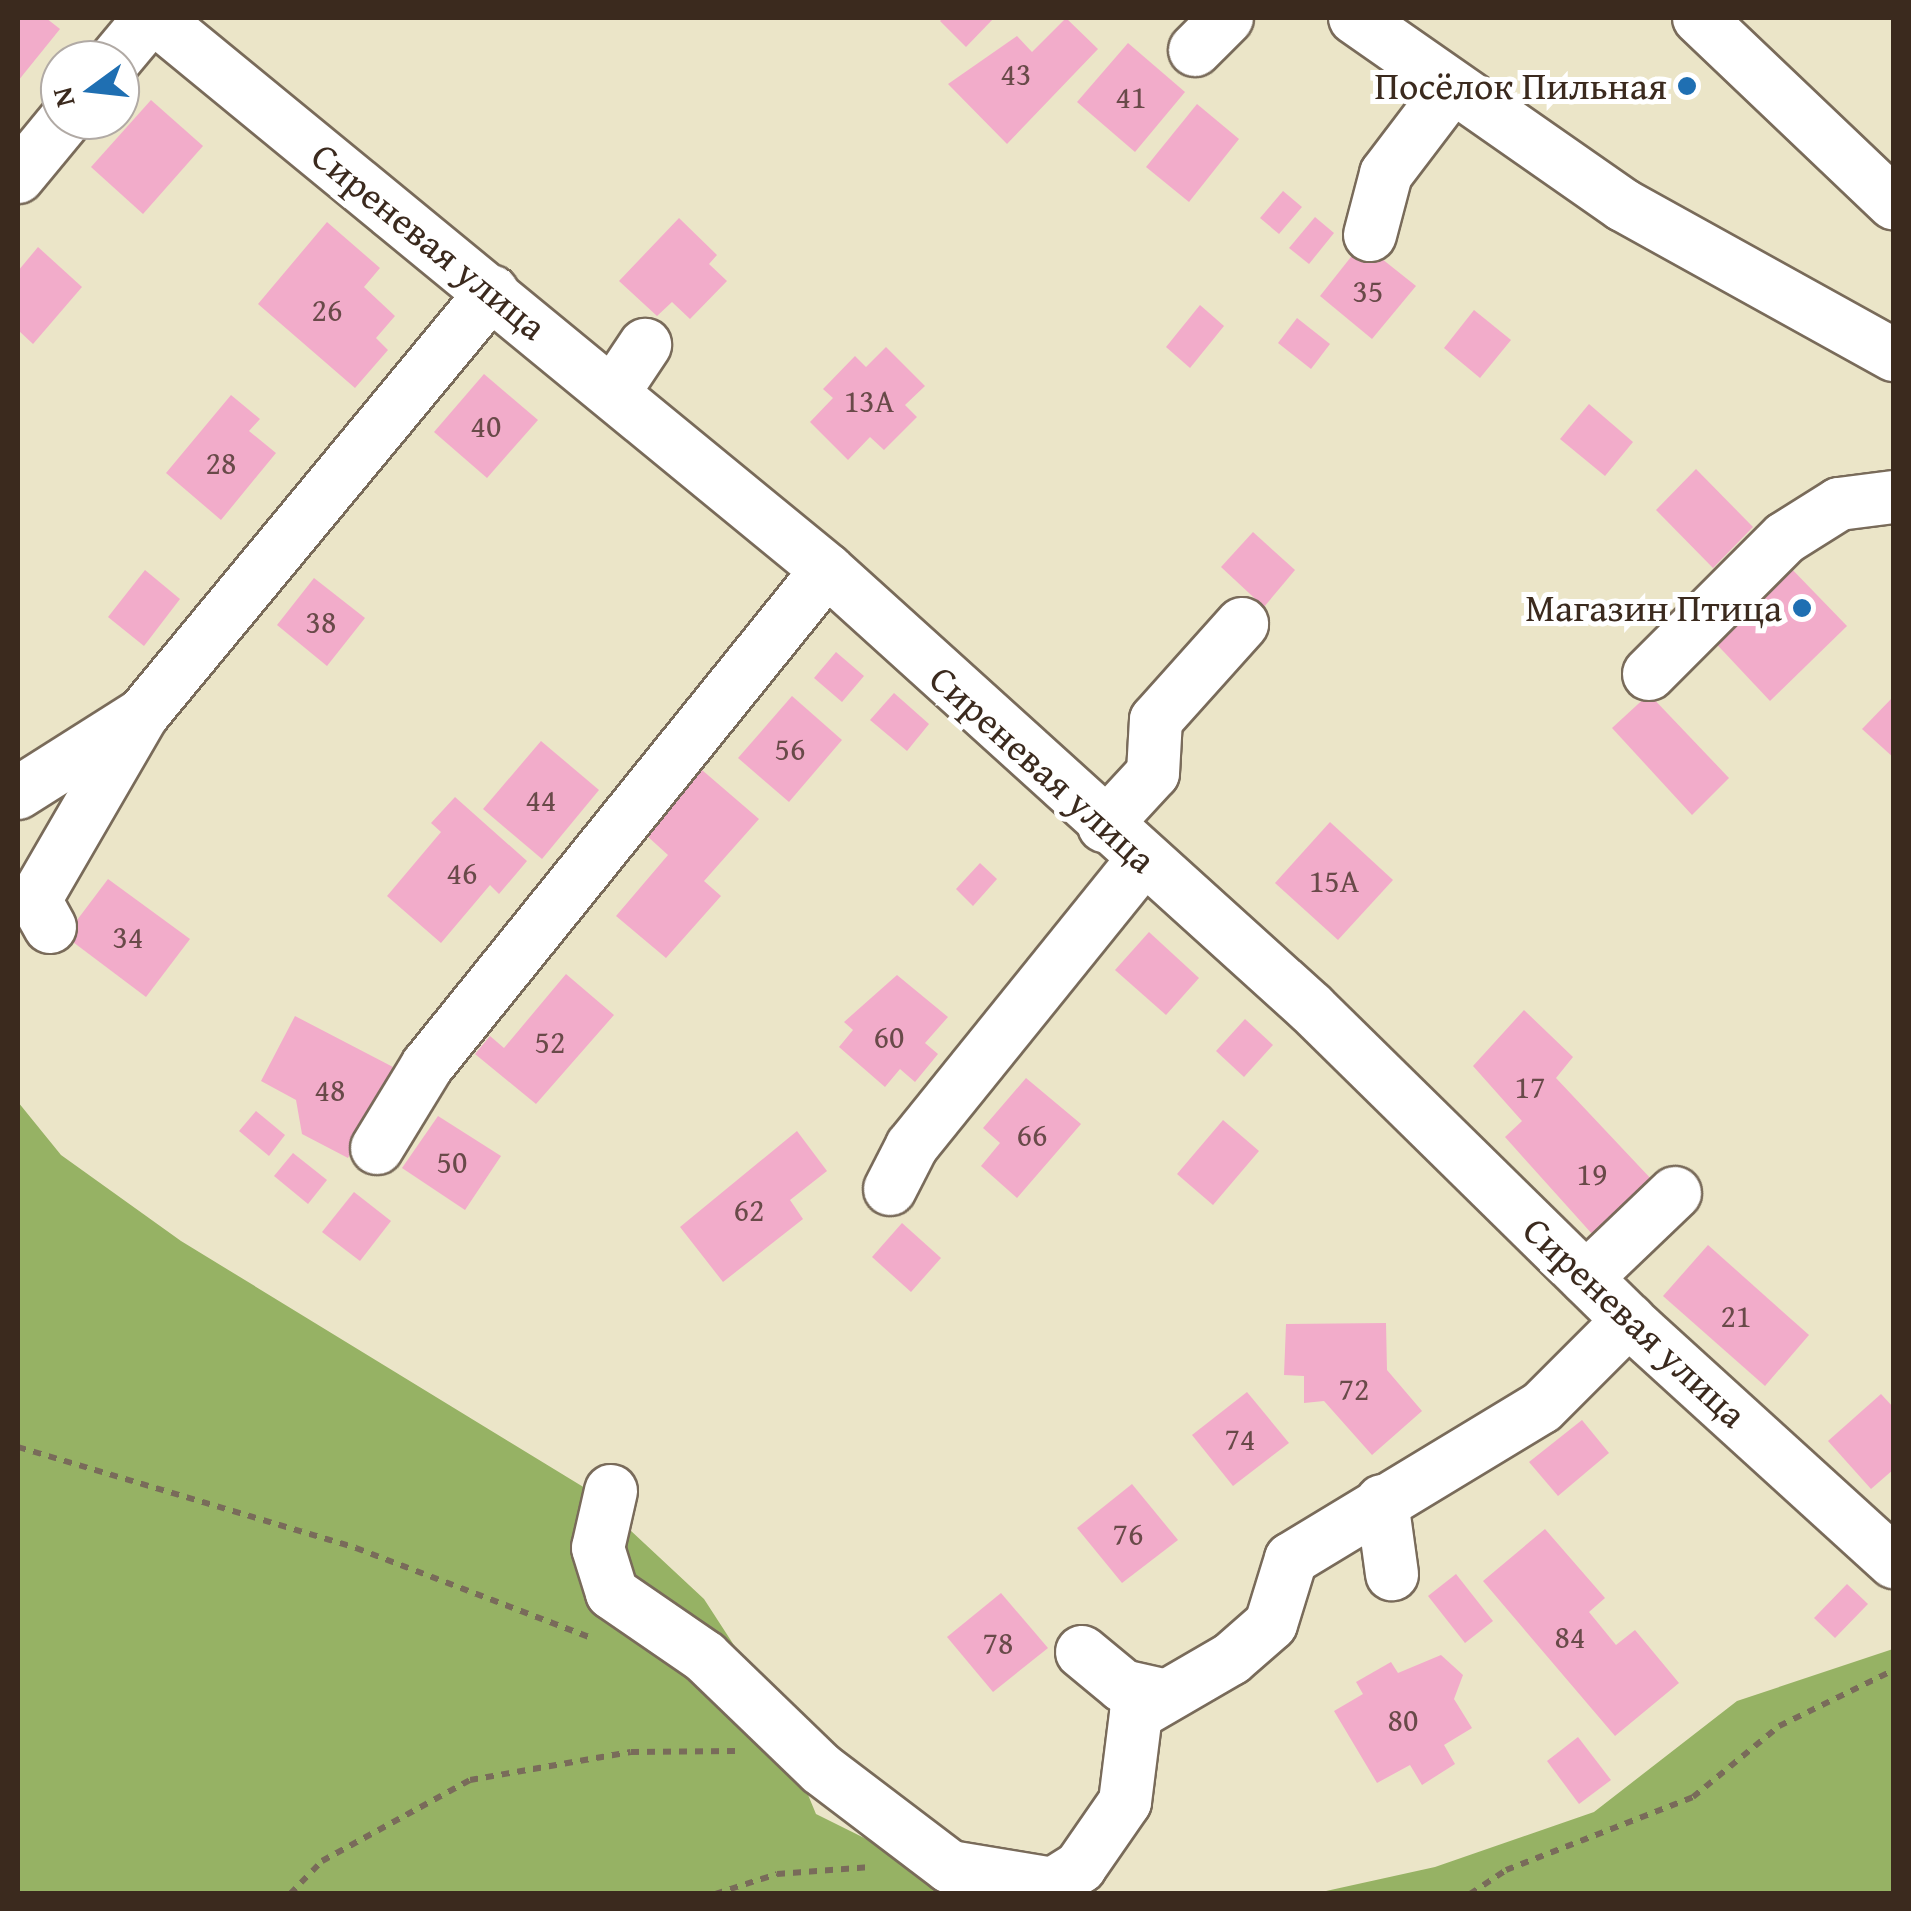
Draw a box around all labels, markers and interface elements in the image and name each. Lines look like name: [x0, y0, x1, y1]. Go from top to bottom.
north arrow: [40, 40, 140, 140]
house number: 43: [1001, 55, 1031, 93]
place label: Посёлок Пильная: [1375, 63, 1667, 109]
marker: Посёлок Пильная: [1676, 75, 1698, 97]
house number: 41: [1116, 78, 1146, 116]
text: N: [40, 83, 85, 112]
street label: Сиреневая улица: [303, 133, 555, 349]
house number: 35: [1353, 272, 1383, 310]
house number: 26: [312, 291, 342, 329]
house number: 13А: [844, 382, 894, 420]
house number: 40: [471, 407, 501, 445]
house number: 28: [206, 444, 236, 482]
place label: Магазин Птица: [1525, 585, 1782, 631]
marker: Магазин Птица: [1791, 597, 1813, 619]
house number: 38: [306, 603, 336, 641]
street label: Сиреневая улица: [921, 656, 1165, 882]
house number: 56: [775, 730, 805, 768]
house number: 44: [526, 781, 556, 819]
house number: 46: [447, 854, 477, 892]
house number: 15А: [1309, 862, 1359, 900]
house number: 34: [113, 918, 143, 956]
house number: 60: [874, 1018, 904, 1056]
house number: 52: [535, 1023, 565, 1061]
house number: 17: [1515, 1068, 1545, 1106]
house number: 48: [315, 1071, 345, 1109]
house number: 66: [1017, 1116, 1047, 1154]
house number: 50: [437, 1143, 467, 1181]
house number: 19: [1577, 1155, 1607, 1193]
house number: 62: [734, 1191, 764, 1229]
street label: Сиреневая улица: [1514, 1207, 1756, 1437]
house number: 21: [1721, 1297, 1751, 1335]
house number: 72: [1339, 1370, 1369, 1408]
house number: 74: [1225, 1420, 1255, 1458]
house number: 76: [1113, 1515, 1143, 1553]
house number: 84: [1555, 1618, 1585, 1656]
house number: 78: [983, 1624, 1013, 1662]
house number: 80: [1388, 1701, 1418, 1739]

